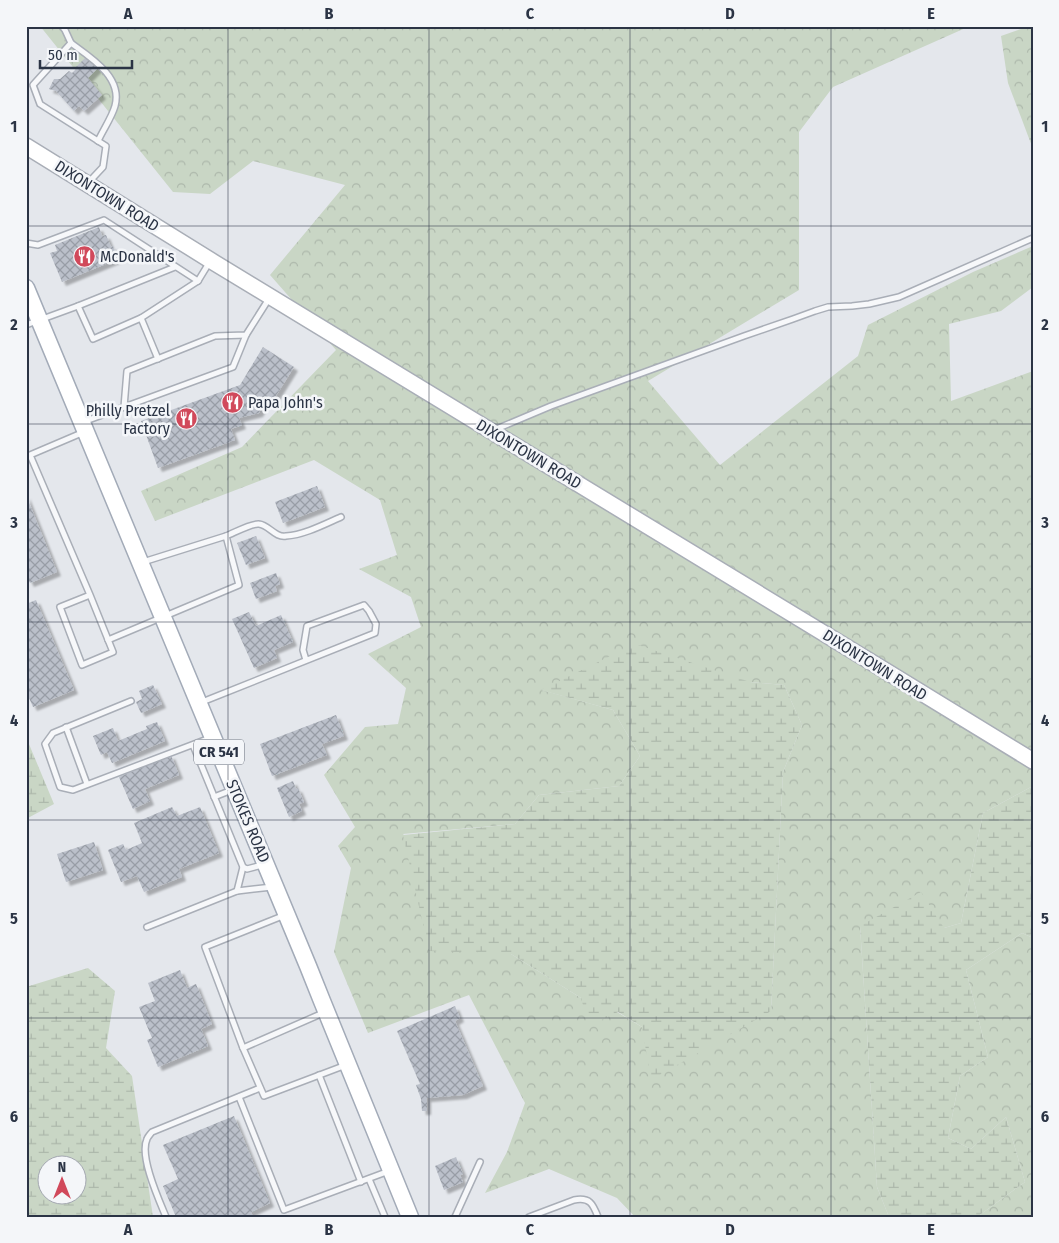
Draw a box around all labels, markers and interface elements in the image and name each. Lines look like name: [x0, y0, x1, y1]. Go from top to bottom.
text: A: [123, 4, 133, 23]
text: B: [325, 4, 334, 23]
text: C: [526, 4, 535, 23]
text: D: [725, 4, 735, 23]
text: E: [927, 4, 935, 23]
scale bar: [40, 38, 132, 70]
text: 50 m: [48, 46, 78, 64]
text: 1: [11, 117, 17, 136]
text: 1: [1042, 117, 1048, 136]
street label: DIXONTOWN ROAD: [51, 156, 163, 236]
restaurant icon: McDonald's: [72, 244, 96, 268]
place label: McDonald's: [100, 247, 175, 266]
text: 2: [9, 315, 18, 334]
text: 2: [1040, 315, 1049, 334]
restaurant icon: Papa John's: [220, 390, 244, 414]
place label: Papa John's: [248, 393, 323, 412]
place label: Philly Pretzel Factory: [86, 401, 171, 438]
restaurant icon: Philly Pretzel Factory: [174, 407, 198, 431]
street label: DIXONTOWN ROAD: [473, 415, 585, 493]
text: 3: [9, 513, 18, 532]
text: 3: [1040, 513, 1049, 532]
street label: DIXONTOWN ROAD: [819, 625, 931, 705]
text: 4: [10, 711, 18, 730]
text: 4: [1041, 711, 1049, 730]
road number: CR 541: [194, 740, 244, 764]
street label: STOKES ROAD: [222, 777, 274, 865]
text: 5: [10, 909, 18, 928]
text: 5: [1041, 909, 1049, 928]
text: 6: [10, 1107, 18, 1126]
text: 6: [1041, 1107, 1049, 1126]
north arrow: [38, 1156, 88, 1206]
text: N: [58, 1159, 66, 1176]
text: A: [123, 1220, 133, 1239]
text: B: [325, 1220, 334, 1239]
text: C: [526, 1220, 535, 1239]
text: D: [725, 1220, 735, 1239]
text: E: [927, 1220, 935, 1239]

